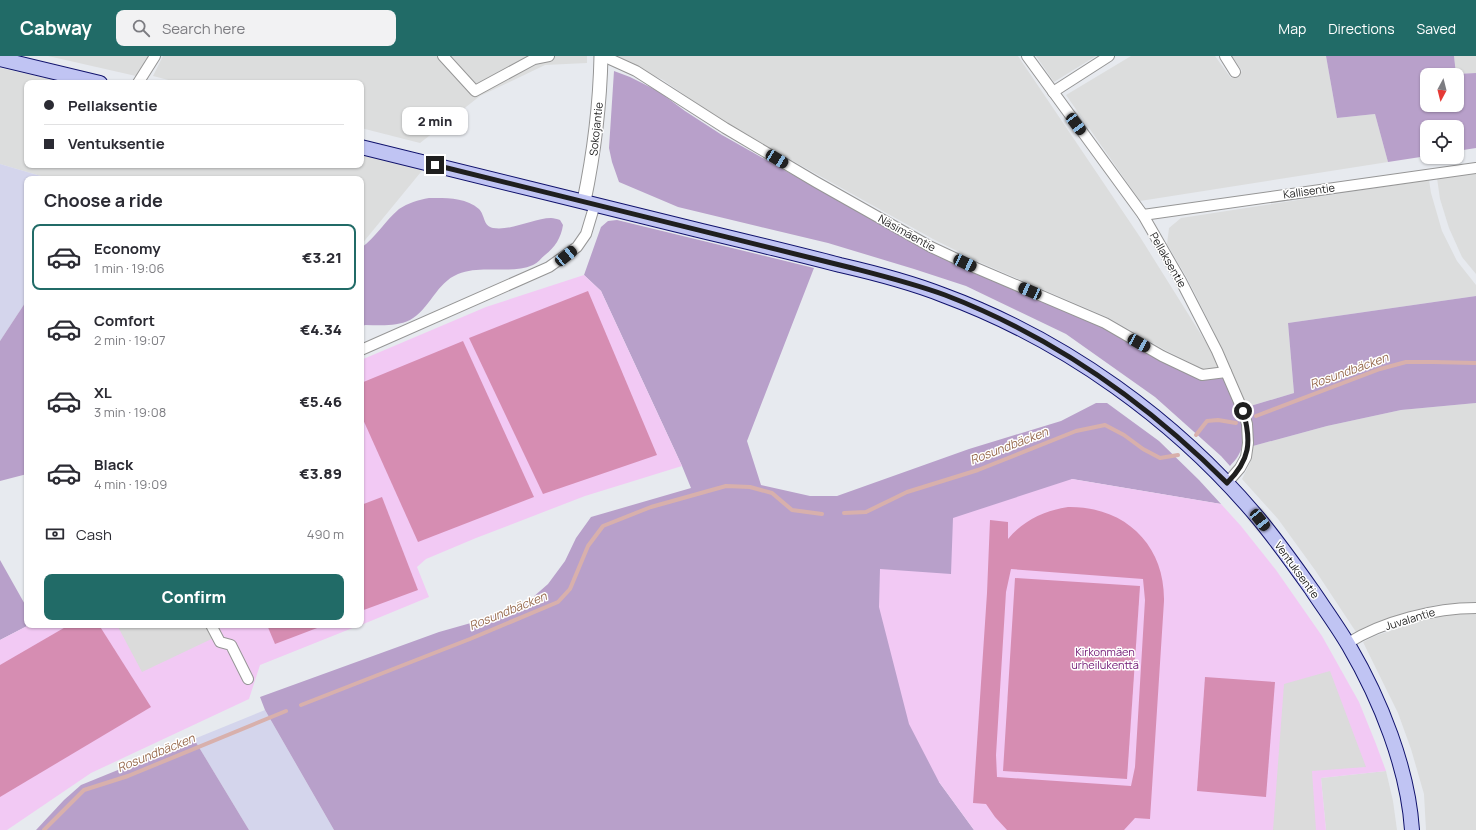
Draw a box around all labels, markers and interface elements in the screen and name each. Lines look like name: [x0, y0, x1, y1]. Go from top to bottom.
search box: [116, 10, 396, 46]
text: Cabway: [20, 15, 92, 41]
icon: search: [130, 17, 152, 39]
text: Search here: [162, 18, 245, 39]
text: Map: [1278, 19, 1306, 38]
text: Directions: [1328, 19, 1395, 38]
text: Saved: [1417, 19, 1456, 38]
north arrow: [1420, 68, 1464, 112]
map controls: [1420, 68, 1464, 164]
text: Pellaksentie: [68, 95, 158, 116]
street label: Sokojantie: [585, 101, 606, 157]
callout: 2 min: [402, 107, 468, 135]
car: [1064, 111, 1088, 137]
text: 2 min: [418, 112, 452, 130]
button: locate: [1420, 120, 1464, 164]
text: Ventuksentie: [68, 133, 165, 154]
car: [764, 148, 790, 170]
route end: [426, 156, 444, 174]
street label: Kallisentie: [1282, 179, 1336, 202]
text: Choose a ride: [44, 188, 163, 212]
street label: Näsimäentie: [876, 211, 939, 255]
street label: Pellaksentie: [1147, 229, 1191, 291]
text: Economy: [94, 238, 161, 259]
icon: car: [46, 239, 82, 275]
car: [553, 244, 579, 268]
text: €3.21: [302, 247, 342, 268]
car: [952, 252, 978, 274]
text: 1 min · 19:06: [94, 259, 165, 277]
car: [1017, 281, 1043, 301]
text: Comfort: [94, 310, 155, 331]
icon: car: [46, 311, 82, 347]
text: €4.34: [300, 319, 342, 340]
text: 2 min · 19:07: [94, 331, 165, 349]
car: [1126, 332, 1152, 354]
water label: Rosundbäcken: [1307, 348, 1391, 393]
text: XL: [94, 382, 112, 403]
icon: car: [46, 383, 82, 419]
text: €5.46: [299, 391, 342, 412]
route start: [1234, 402, 1252, 420]
text: 3 min · 19:08: [94, 403, 166, 421]
water label: Rosundbäcken: [967, 423, 1051, 468]
text: Black: [94, 454, 133, 475]
icon: car: [46, 455, 82, 491]
text: €3.89: [299, 463, 342, 484]
text: 4 min · 19:09: [94, 475, 167, 493]
car: [1248, 507, 1272, 533]
icon: cash: [44, 523, 66, 545]
text: Cash: [76, 524, 112, 545]
text: 490 m: [307, 525, 344, 543]
street label: Ventuksentie: [1272, 538, 1324, 602]
button: Confirm: [44, 574, 344, 620]
water label: Rosundbäcken: [466, 587, 550, 634]
street label: Juvalantie: [1383, 604, 1437, 633]
park label: Kirkonmäen urheilukenttä: [1071, 644, 1139, 672]
water label: Rosundbäcken: [114, 729, 198, 776]

